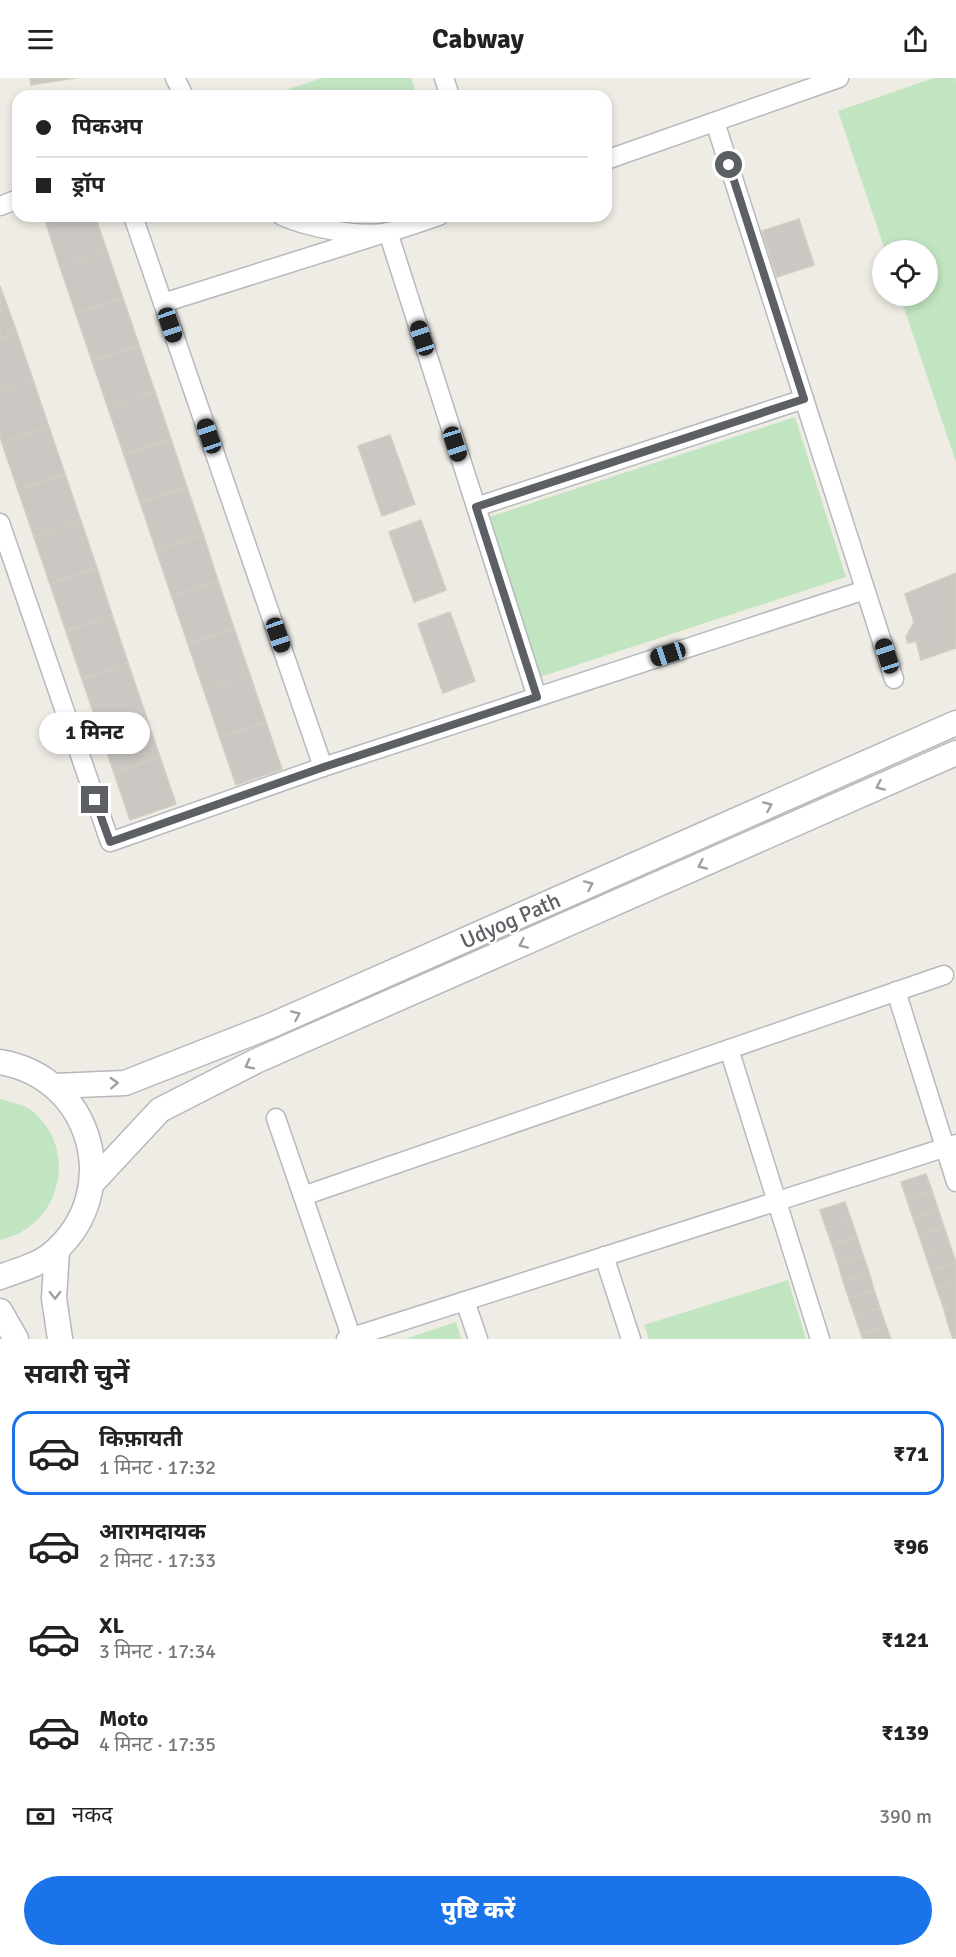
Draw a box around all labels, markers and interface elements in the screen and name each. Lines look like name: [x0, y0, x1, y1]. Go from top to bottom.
icon: menu: [24, 23, 57, 56]
text: Cabway: [432, 23, 524, 56]
icon: share: [899, 23, 932, 56]
text: पिकअप: [72, 113, 143, 140]
route start: [715, 151, 742, 178]
text: ड्रॉप: [72, 171, 105, 198]
map controls: [872, 240, 938, 306]
button: locate: [872, 240, 938, 306]
car: [156, 305, 184, 345]
car: [408, 318, 436, 358]
car: [195, 416, 223, 456]
car: [441, 424, 469, 464]
car: [264, 615, 292, 655]
car: [873, 636, 901, 676]
car: [648, 640, 688, 668]
callout: 1 मिनट: [40, 713, 150, 755]
text: 1 मिनट: [65, 720, 124, 745]
one-way arrow: [875, 779, 886, 791]
route end: [81, 786, 108, 813]
one-way arrow: [761, 801, 772, 813]
one-way arrow: [697, 858, 708, 870]
one-way arrow: [583, 880, 594, 892]
street label: Udyog Path: [456, 886, 565, 955]
one-way arrow: [519, 936, 530, 948]
one-way arrow: [289, 1010, 300, 1022]
one-way arrow: [244, 1058, 255, 1069]
one-way arrow: [109, 1077, 118, 1090]
one-way arrow: [49, 1290, 61, 1299]
text: सवारी चुनें: [24, 1358, 129, 1391]
text: किफ़ायती: [99, 1425, 183, 1452]
icon: car: [27, 1426, 81, 1480]
text: ₹71: [893, 1440, 929, 1467]
text: 1 मिनट · 17:32: [99, 1455, 216, 1480]
text: आरामदायक: [99, 1518, 206, 1545]
icon: car: [27, 1519, 81, 1573]
text: ₹96: [893, 1533, 929, 1560]
text: 2 मिनट · 17:33: [99, 1548, 216, 1573]
icon: car: [27, 1612, 81, 1666]
text: XL: [99, 1612, 124, 1639]
text: ₹121: [881, 1626, 929, 1653]
text: 3 मिनट · 17:34: [99, 1639, 216, 1664]
icon: car: [27, 1705, 81, 1759]
text: Moto: [99, 1705, 148, 1732]
text: ₹139: [881, 1719, 929, 1746]
text: 4 मिनट · 17:35: [99, 1732, 216, 1757]
icon: cash: [24, 1800, 57, 1833]
text: नकद: [72, 1801, 113, 1828]
text: 390 m: [879, 1804, 932, 1829]
button: पुष्टि करें: [24, 1876, 932, 1945]

